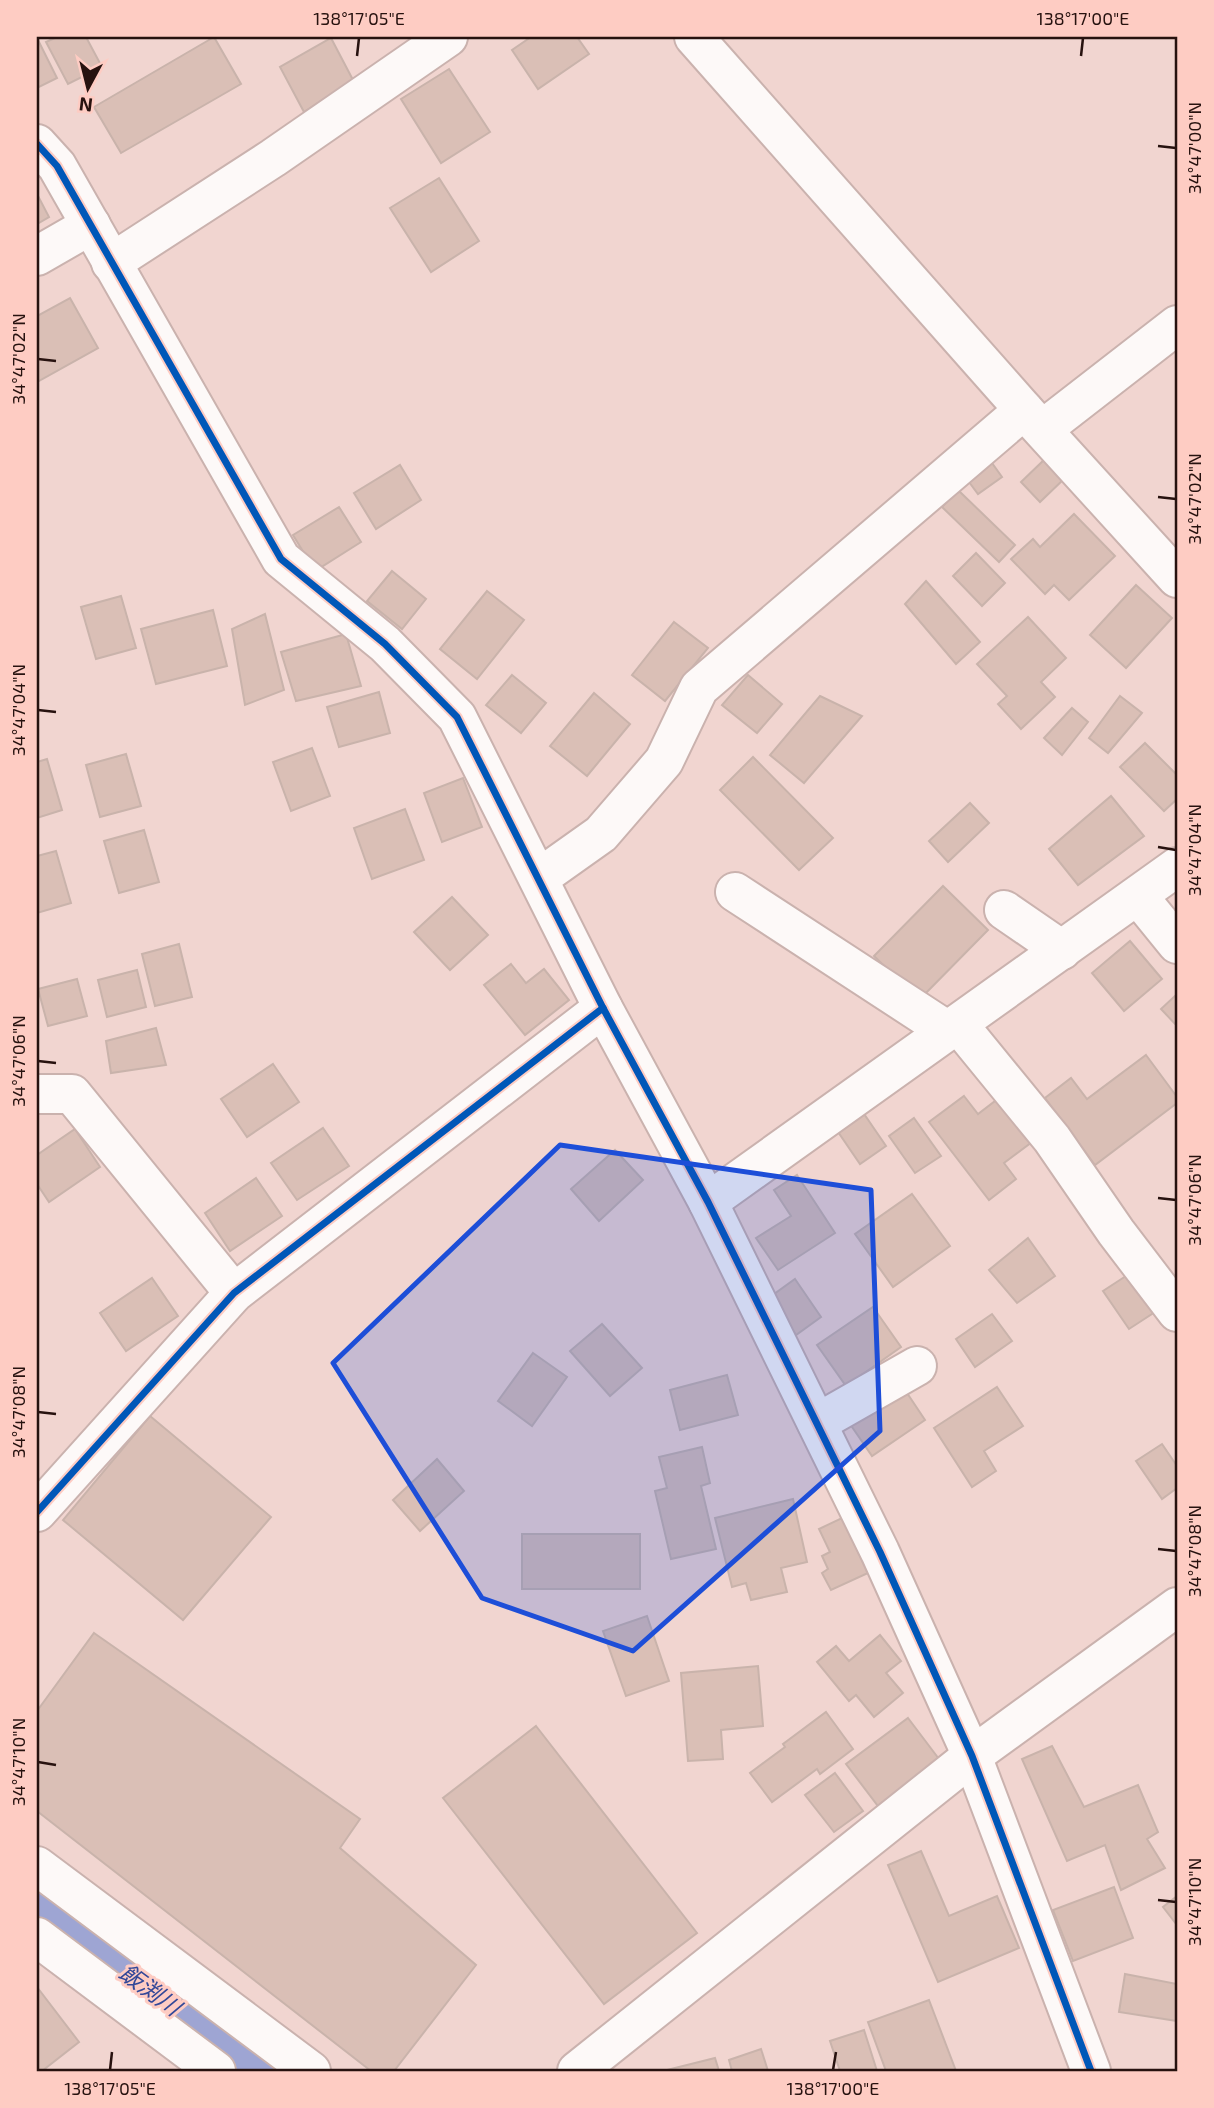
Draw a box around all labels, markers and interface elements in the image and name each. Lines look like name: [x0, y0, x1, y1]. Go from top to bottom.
text: 138°17'05"E: [313, 7, 405, 29]
text: 138°17'00"E: [1037, 7, 1129, 29]
north arrow: [52, 52, 122, 122]
text: N: [78, 93, 94, 118]
text: 34°47'00"N: [1183, 102, 1205, 194]
text: 34°47'02"N: [7, 313, 29, 405]
text: 34°47'02"N: [1183, 453, 1205, 545]
text: 34°47'04"N: [7, 664, 29, 756]
text: 34°47'04"N: [1183, 804, 1205, 896]
text: 34°47'06"N: [7, 1015, 29, 1107]
text: 34°47'06"N: [1183, 1154, 1205, 1246]
text: 34°47'08"N: [7, 1366, 29, 1458]
text: 34°47'08"N: [1183, 1505, 1205, 1597]
text: 34°47'10"N: [7, 1718, 29, 1806]
text: 34°47'10"N: [1183, 1858, 1205, 1946]
water label: 飯渕川: [114, 1958, 189, 2023]
text: 138°17'05"E: [64, 2077, 156, 2099]
text: 138°17'00"E: [787, 2077, 879, 2099]

